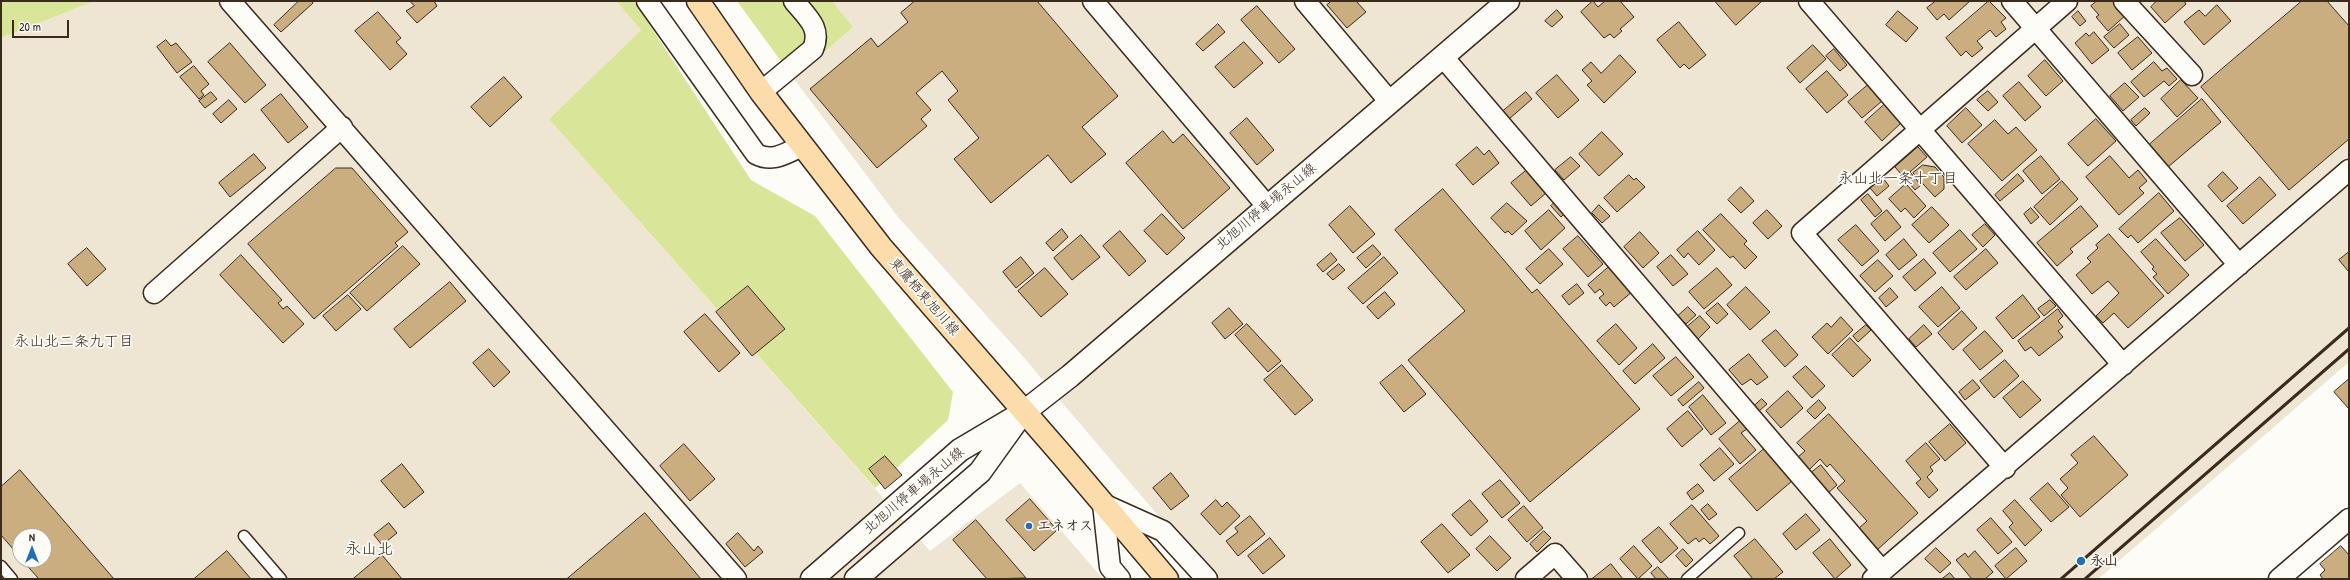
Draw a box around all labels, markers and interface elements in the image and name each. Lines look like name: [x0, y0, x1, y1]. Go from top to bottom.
scale bar: [14, 12, 71, 38]
text: 20 m: [19, 18, 41, 35]
street label: 北旭川停車場永山線: [1212, 160, 1320, 254]
district label: 永山北一条十丁目: [1838, 170, 1958, 188]
street label: 東鷹栖東旭川線: [886, 255, 962, 339]
district label: 永山北二条九丁目: [14, 333, 134, 351]
street label: 北旭川停車場永山線: [860, 444, 968, 538]
place label: エネオス: [1037, 518, 1093, 534]
marker: エネオス: [1024, 521, 1034, 531]
north arrow: [12, 528, 52, 568]
text: N: [29, 530, 35, 544]
district label: 永山北: [345, 540, 393, 560]
place label: 永山: [2090, 553, 2118, 569]
marker: 永山: [2075, 555, 2087, 567]

